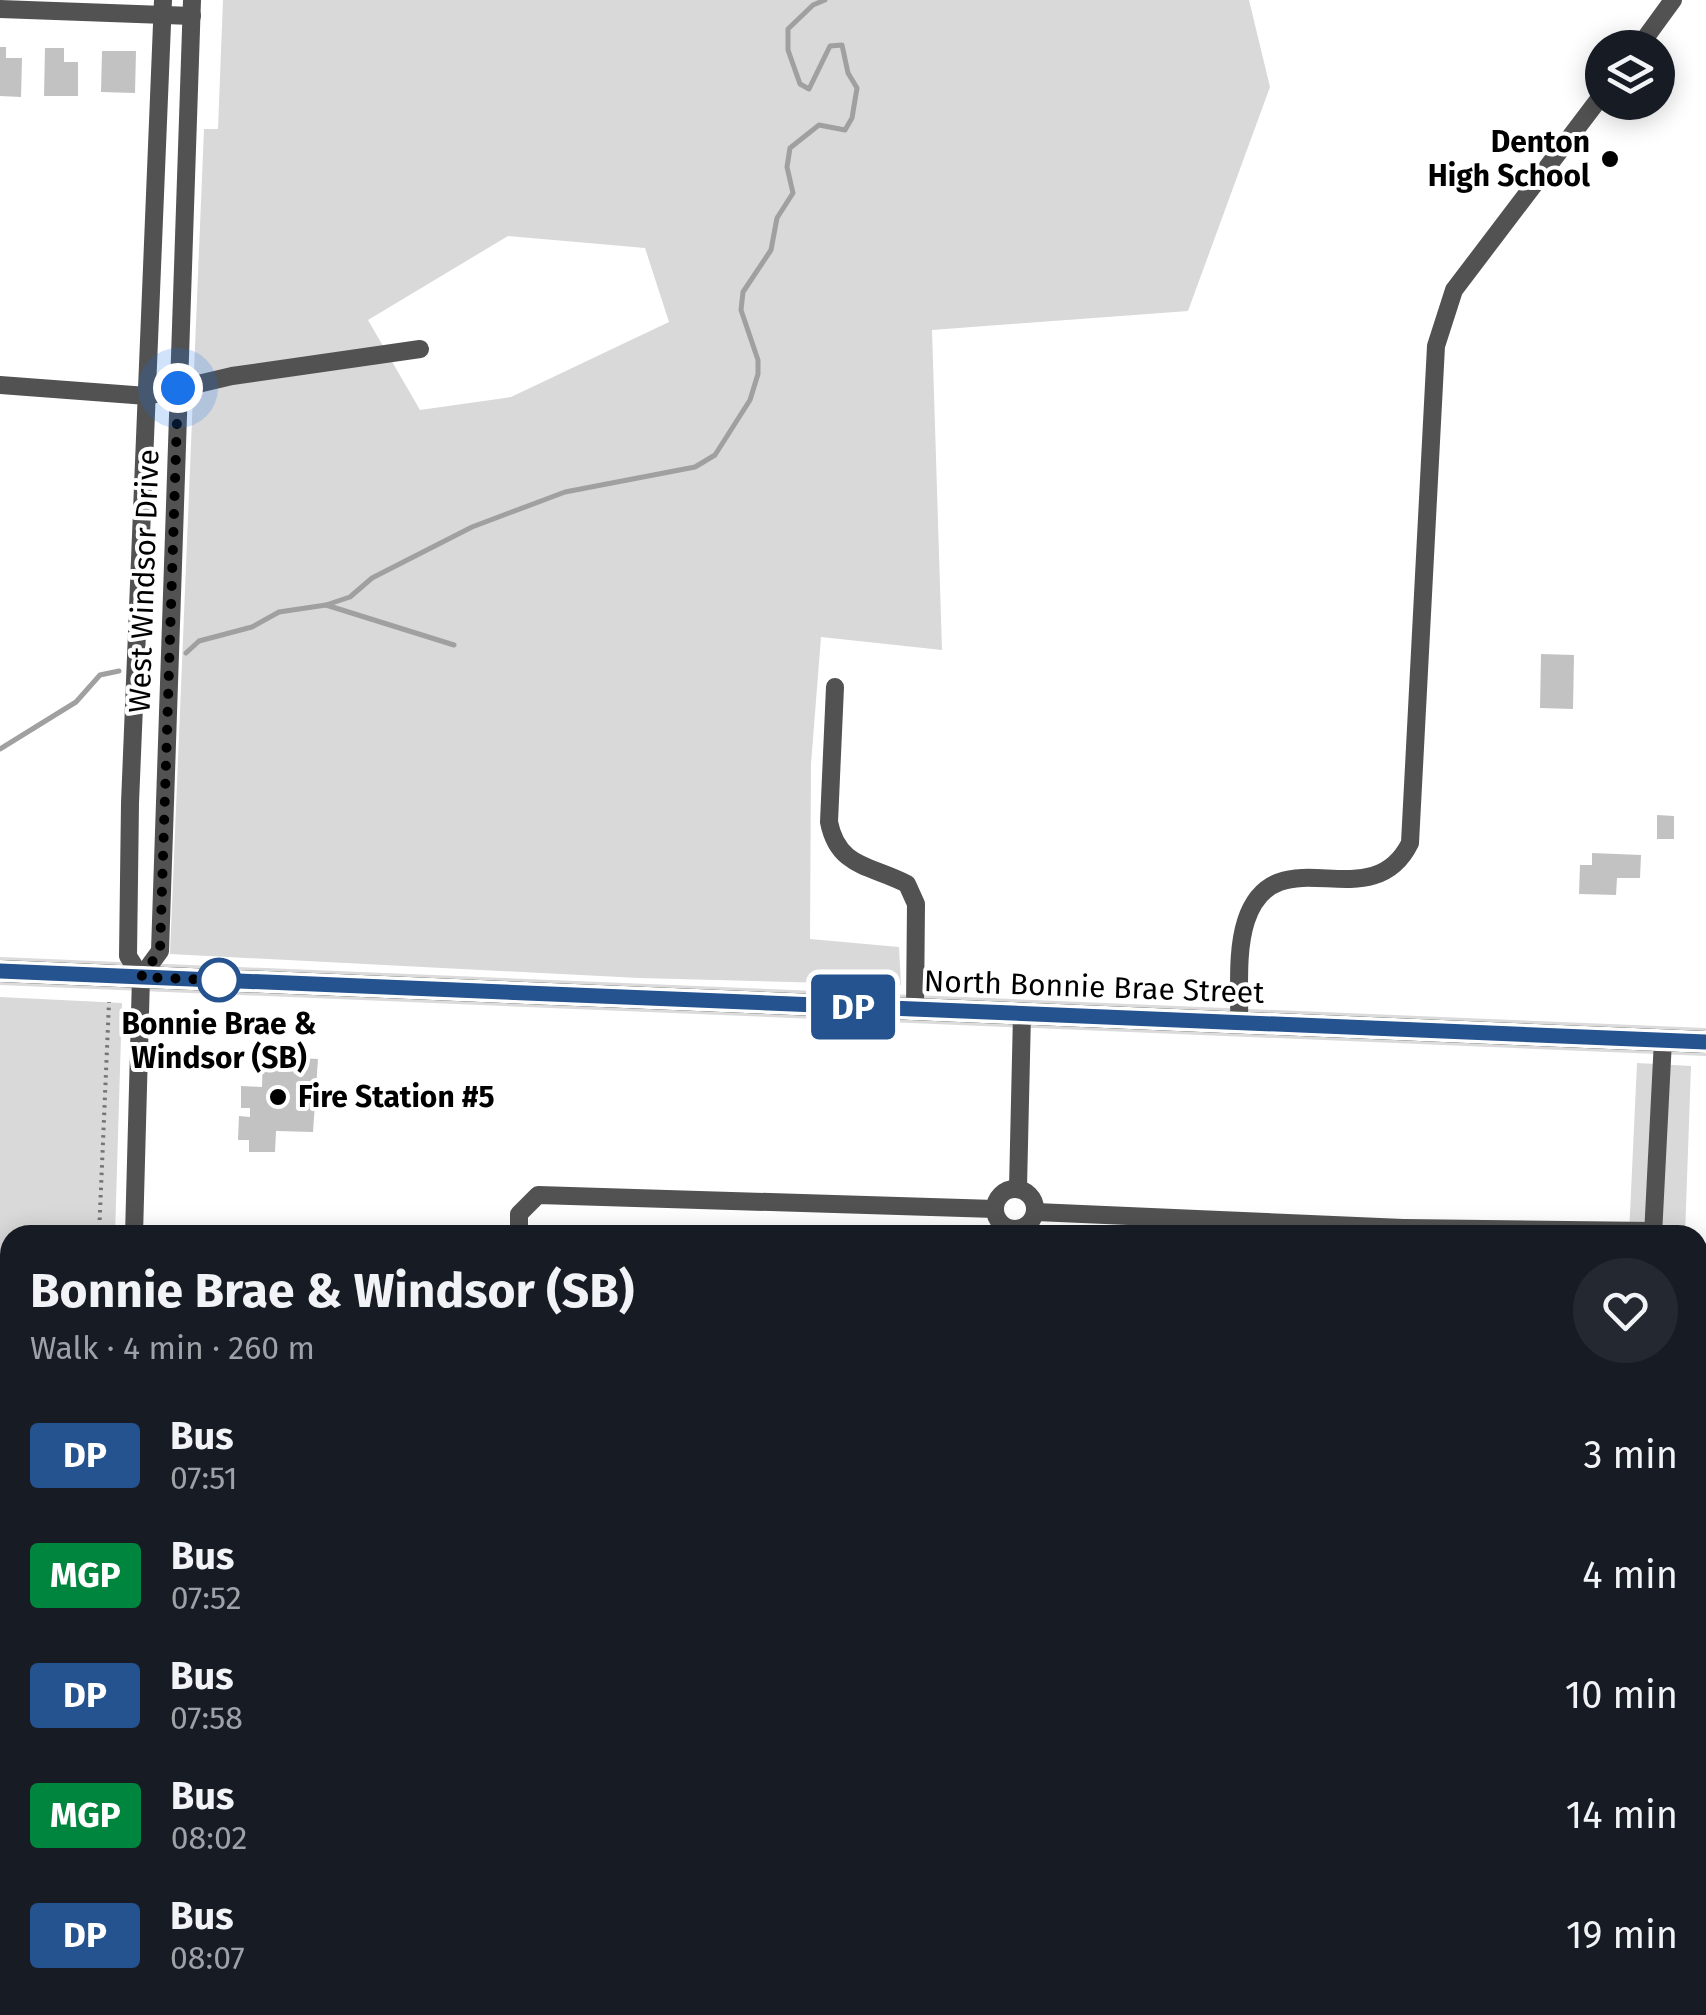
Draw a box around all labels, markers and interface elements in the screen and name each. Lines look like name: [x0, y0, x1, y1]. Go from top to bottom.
map controls: [1585, 30, 1675, 120]
button: layers: [1585, 30, 1675, 120]
place label: Denton High School: [1428, 124, 1590, 194]
marker: Denton High School: [1599, 148, 1621, 170]
your location: [153, 363, 203, 413]
street label: West Windsor Drive: [121, 449, 167, 713]
marker: Bonnie Brae & Windsor (SB): [198, 959, 240, 1001]
street label: North Bonnie Brae Street: [923, 963, 1265, 1011]
line badge: DP: [808, 974, 898, 1040]
text: DP: [831, 986, 875, 1028]
place label: Bonnie Brae & Windsor (SB): [121, 1006, 317, 1076]
place label: Fire Station #5: [298, 1079, 495, 1115]
marker: Fire Station #5: [267, 1086, 289, 1108]
button: heart: [1573, 1258, 1678, 1363]
text: Bonnie Brae & Windsor (SB): [30, 1262, 634, 1320]
text: Walk · 4 min · 260 m: [30, 1329, 315, 1367]
text: Bus: [170, 1413, 234, 1459]
text: 3 min: [1583, 1432, 1678, 1478]
text: DP: [63, 1434, 107, 1476]
text: 07:51: [170, 1459, 238, 1497]
text: Bus: [171, 1533, 234, 1579]
text: 4 min: [1582, 1552, 1678, 1598]
text: MGP: [50, 1554, 121, 1596]
text: 07:52: [171, 1579, 241, 1617]
text: Bus: [170, 1653, 234, 1699]
text: 10 min: [1565, 1672, 1678, 1718]
text: DP: [63, 1674, 107, 1716]
text: 07:58: [170, 1699, 243, 1737]
text: Bus: [171, 1773, 234, 1819]
text: 14 min: [1566, 1792, 1678, 1838]
text: MGP: [50, 1794, 121, 1836]
text: 08:02: [171, 1819, 247, 1857]
text: Bus: [170, 1893, 234, 1939]
text: 19 min: [1566, 1912, 1678, 1958]
text: DP: [63, 1914, 107, 1956]
text: 08:07: [170, 1939, 245, 1977]

